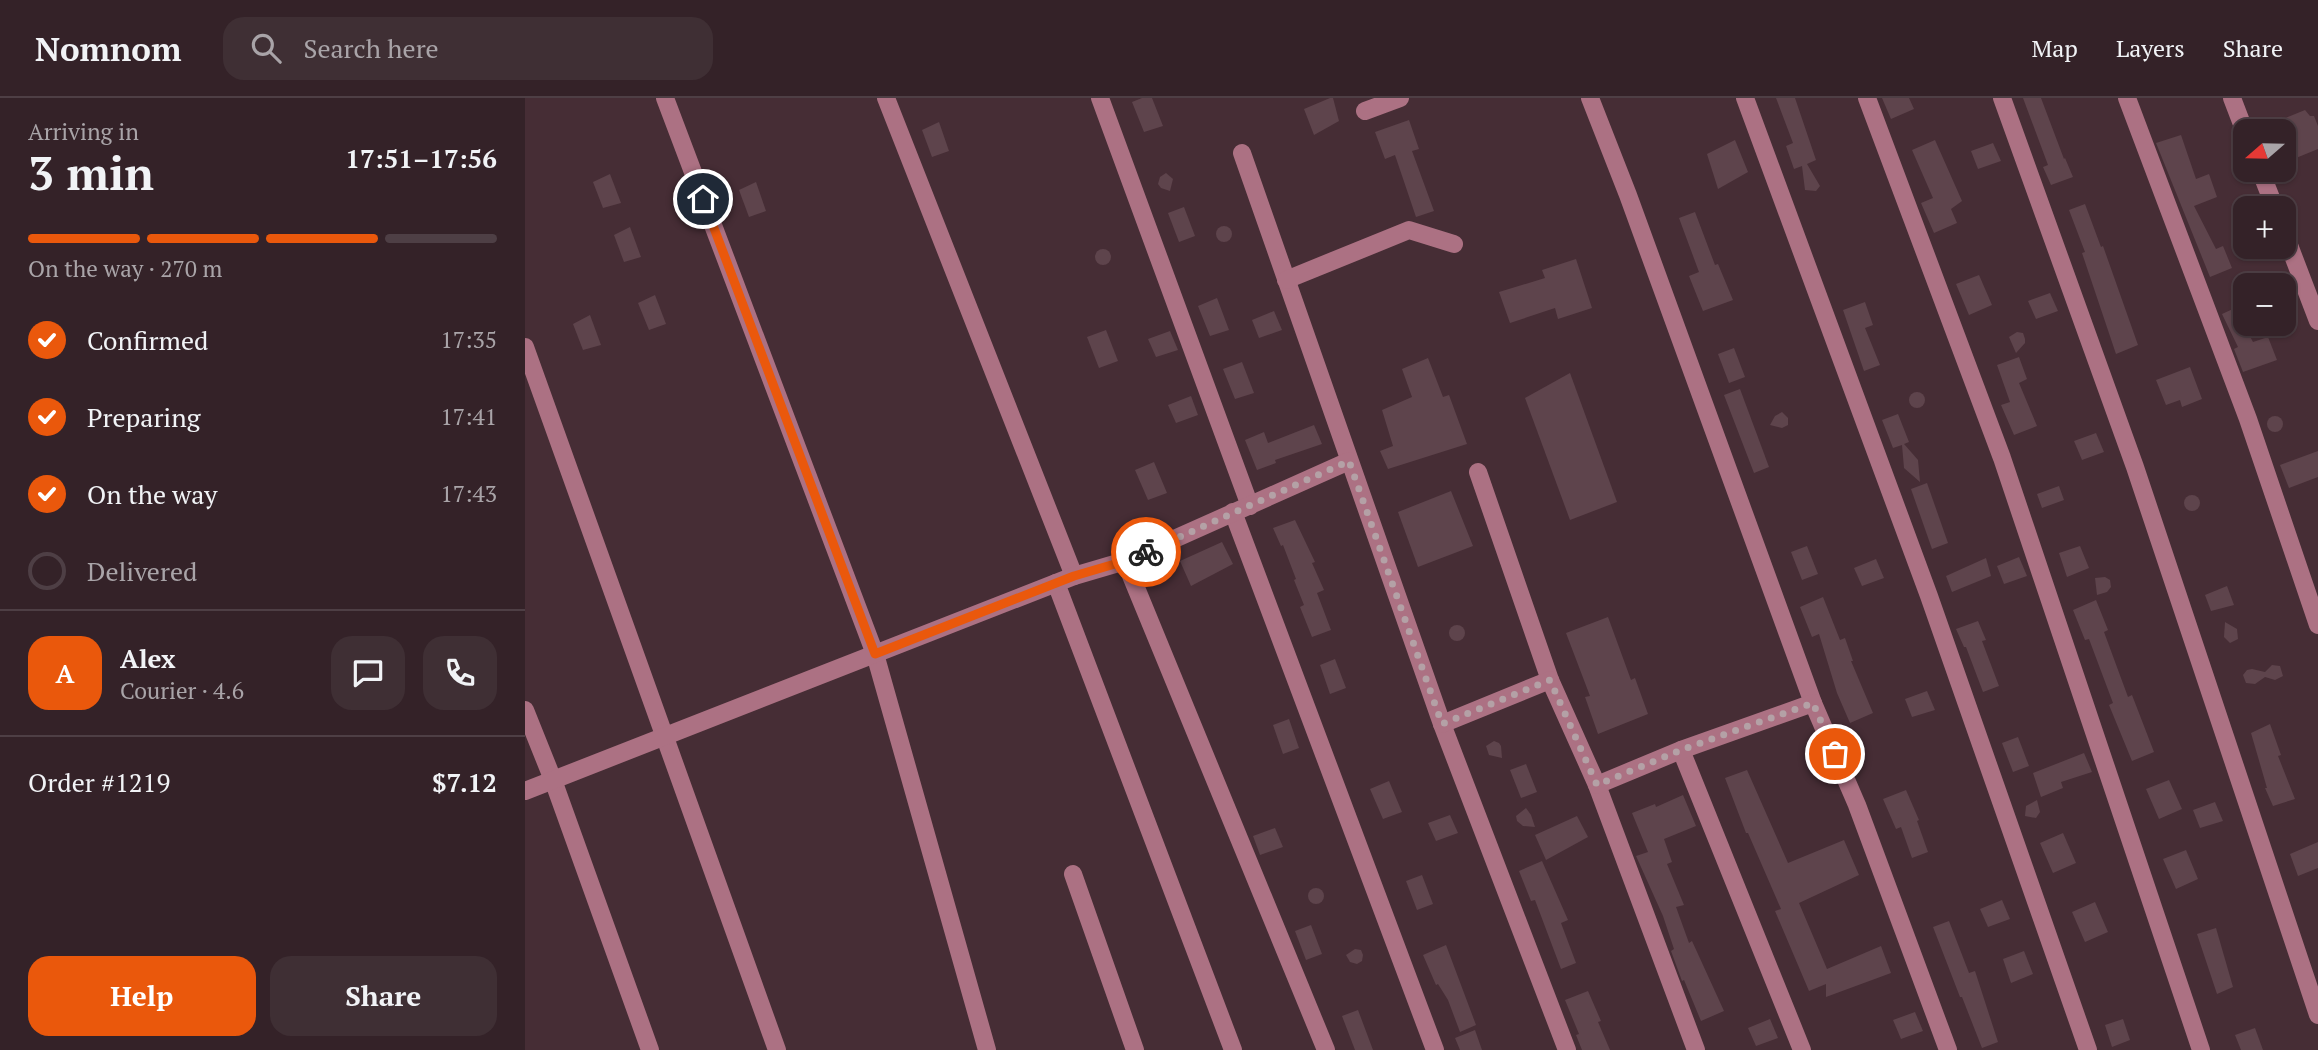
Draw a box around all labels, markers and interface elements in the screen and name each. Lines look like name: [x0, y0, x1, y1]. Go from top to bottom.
search box: [223, 17, 713, 80]
text: Nomnom: [35, 27, 181, 70]
icon: search: [247, 29, 285, 67]
text: Search here: [303, 31, 439, 65]
text: Map: [2031, 32, 2078, 64]
text: Layers: [2116, 32, 2185, 64]
text: Share: [2223, 32, 2283, 64]
text: Arriving in: [28, 116, 139, 147]
north arrow: [2233, 119, 2296, 182]
map controls: [2233, 119, 2296, 336]
text: 17:51–17:56: [345, 141, 497, 175]
text: 3 min: [28, 142, 154, 203]
pin: [673, 169, 733, 229]
icon: home: [684, 180, 722, 218]
button: +: [2233, 196, 2296, 259]
text: On the way · 270 m: [28, 253, 222, 284]
button: −: [2233, 273, 2296, 336]
icon: check: [28, 321, 66, 359]
text: Confirmed: [87, 323, 208, 357]
text: 17:35: [440, 324, 497, 355]
icon: check: [28, 398, 66, 436]
text: Preparing: [87, 400, 200, 434]
text: 17:41: [440, 401, 497, 432]
icon: check: [28, 475, 66, 513]
text: On the way: [87, 477, 218, 511]
text: 17:43: [440, 478, 497, 509]
courier: [1111, 517, 1181, 587]
icon: bike: [1127, 533, 1165, 571]
text: Delivered: [87, 554, 197, 588]
button: chat: [331, 636, 405, 710]
button: phone: [423, 636, 497, 710]
text: Alex: [120, 641, 176, 675]
text: A: [56, 656, 74, 690]
text: Courier · 4.6: [120, 675, 244, 706]
pin: [1805, 724, 1865, 784]
icon: bag: [1816, 735, 1854, 773]
text: Order #1219: [28, 765, 170, 799]
text: $7.12: [432, 765, 497, 799]
button: Help: [28, 956, 256, 1036]
button: Share: [270, 956, 497, 1036]

